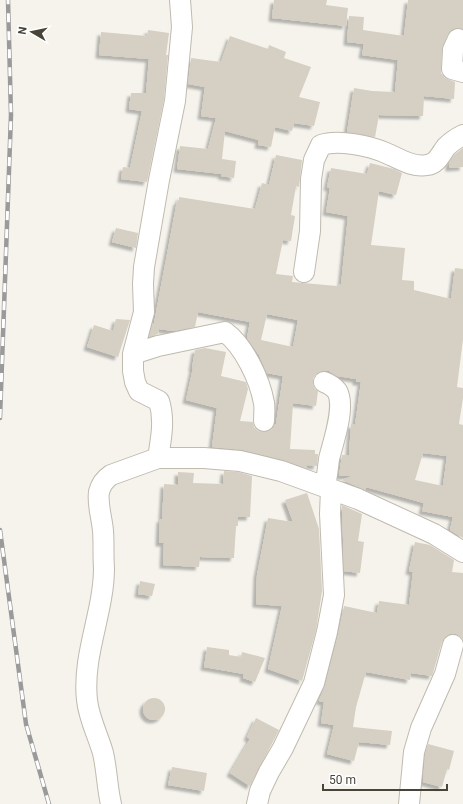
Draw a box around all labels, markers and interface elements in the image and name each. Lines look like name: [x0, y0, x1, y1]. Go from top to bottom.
north arrow: [12, 12, 52, 52]
text: N: [16, 25, 30, 35]
scale bar: [323, 766, 447, 792]
text: 50 m: [329, 773, 356, 787]

